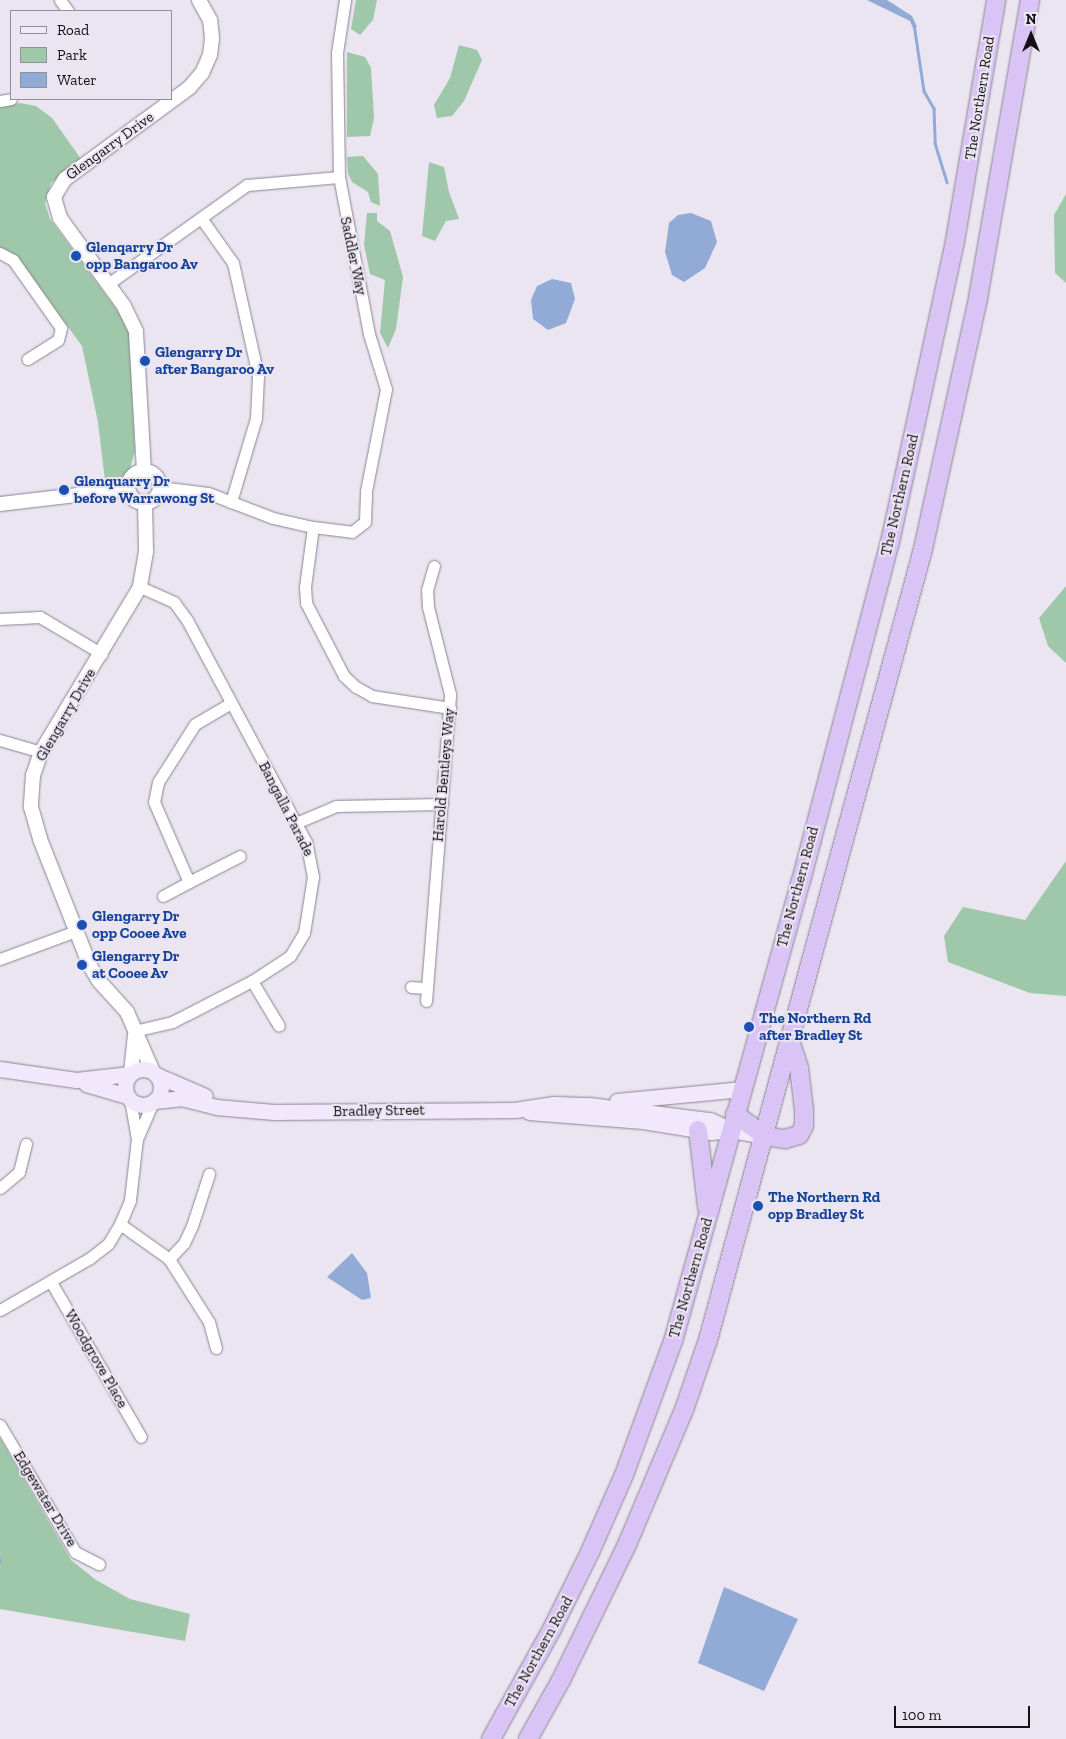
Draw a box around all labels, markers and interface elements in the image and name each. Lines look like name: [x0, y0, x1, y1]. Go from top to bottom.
legend: [10, 10, 172, 100]
north arrow: [1006, 10, 1056, 60]
text: N: [1026, 11, 1036, 28]
text: Road: [57, 21, 89, 39]
street label: The Northern Road: [961, 35, 999, 161]
text: Park: [57, 46, 87, 64]
text: Water: [57, 71, 97, 89]
street label: Glengarry Drive: [62, 108, 158, 184]
street label: Saddler Way: [336, 215, 370, 297]
place label: Glenqarry Dr opp Bangaroo Av: [86, 238, 198, 273]
marker: Glenqarry Dr opp Bangaroo Av: [70, 250, 82, 262]
place label: Glengarry Dr after Bangaroo Av: [155, 343, 275, 378]
marker: Glengarry Dr after Bangaroo Av: [139, 355, 151, 367]
street label: The Northern Road: [877, 432, 923, 558]
place label: Glenquarry Dr before Warrawong St: [74, 472, 215, 507]
marker: Glenquarry Dr before Warrawong St: [58, 484, 70, 496]
street label: Glengarry Drive: [32, 665, 100, 765]
street label: Harold Bentleys Way: [429, 707, 459, 843]
street label: Bangalla Parade: [254, 759, 318, 859]
street label: The Northern Road: [773, 825, 823, 949]
place label: Glengarry Dr opp Cooee Ave: [92, 907, 187, 942]
marker: Glengarry Dr opp Cooee Ave: [76, 919, 88, 931]
place label: Glengarry Dr at Cooee Av: [92, 947, 180, 982]
marker: Glengarry Dr at Cooee Av: [76, 959, 88, 971]
place label: The Northern Rd after Bradley St: [759, 1009, 871, 1044]
marker: The Northern Rd after Bradley St: [743, 1021, 755, 1033]
street label: Bradley Street: [333, 1101, 425, 1121]
place label: The Northern Rd opp Bradley St: [768, 1188, 880, 1223]
marker: The Northern Rd opp Bradley St: [752, 1200, 764, 1212]
street label: The Northern Road: [665, 1216, 717, 1340]
street label: Woodgrove Place: [61, 1307, 131, 1411]
street label: Edgewater Drive: [9, 1448, 81, 1550]
street label: The Northern Road: [501, 1593, 577, 1711]
scale bar: [896, 1696, 1032, 1728]
text: 100 m: [902, 1706, 941, 1724]

